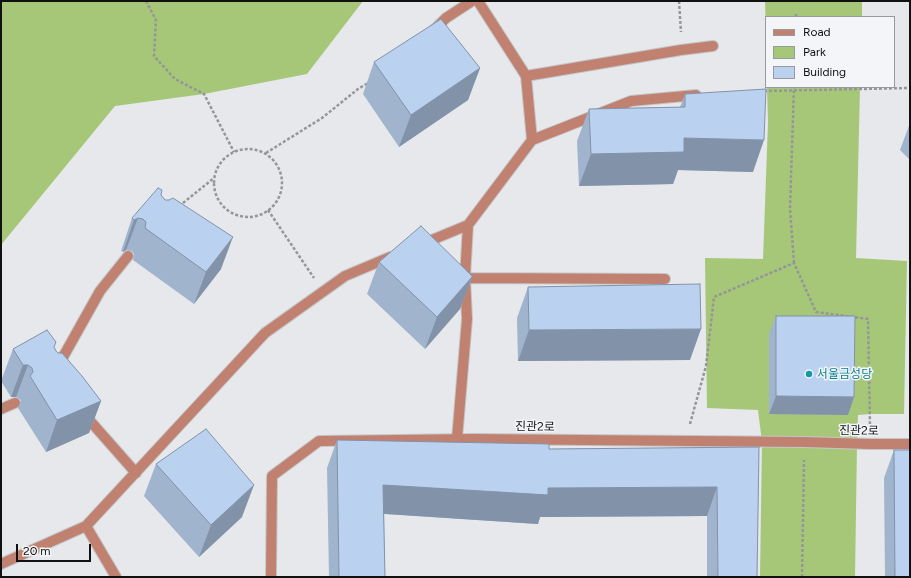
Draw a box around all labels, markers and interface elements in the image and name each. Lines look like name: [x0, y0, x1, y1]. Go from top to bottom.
legend: [765, 16, 895, 88]
text: Road: [803, 25, 831, 39]
text: Park: [803, 45, 826, 59]
text: Building: [803, 65, 846, 79]
place label: 서울금성당: [817, 367, 872, 381]
marker: 서울금성당: [804, 369, 814, 379]
street label: 진관2로: [515, 419, 555, 435]
street label: 진관2로: [839, 423, 879, 439]
scale bar: [18, 536, 93, 562]
text: 20 m: [23, 544, 51, 558]

